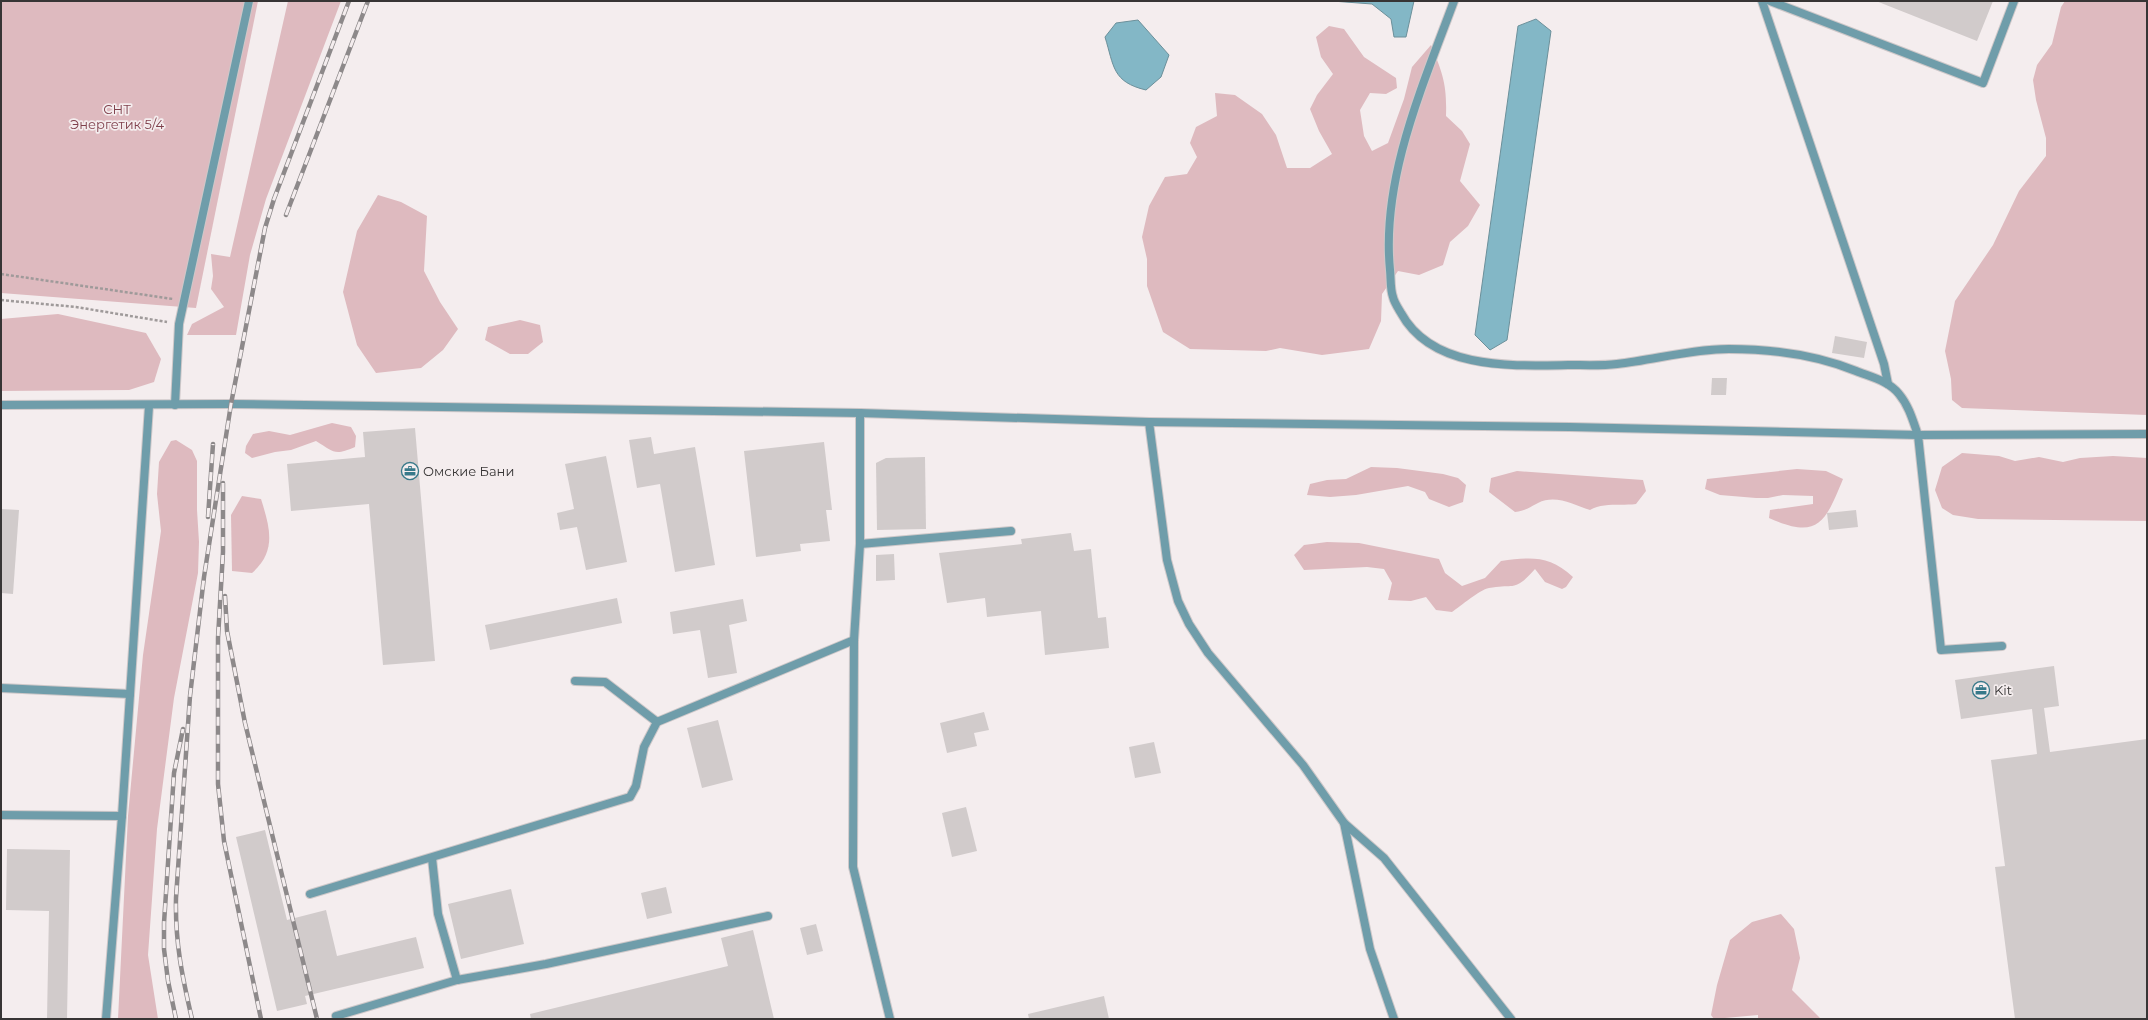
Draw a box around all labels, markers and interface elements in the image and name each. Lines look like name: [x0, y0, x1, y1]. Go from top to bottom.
park label: СНТ Энергетик 5/4: [70, 101, 164, 132]
office icon: Омские Бани: [400, 461, 420, 481]
place label: Омские Бани: [423, 463, 514, 479]
office icon: Kit: [1971, 680, 1991, 700]
place label: Kit: [1994, 682, 2012, 698]

